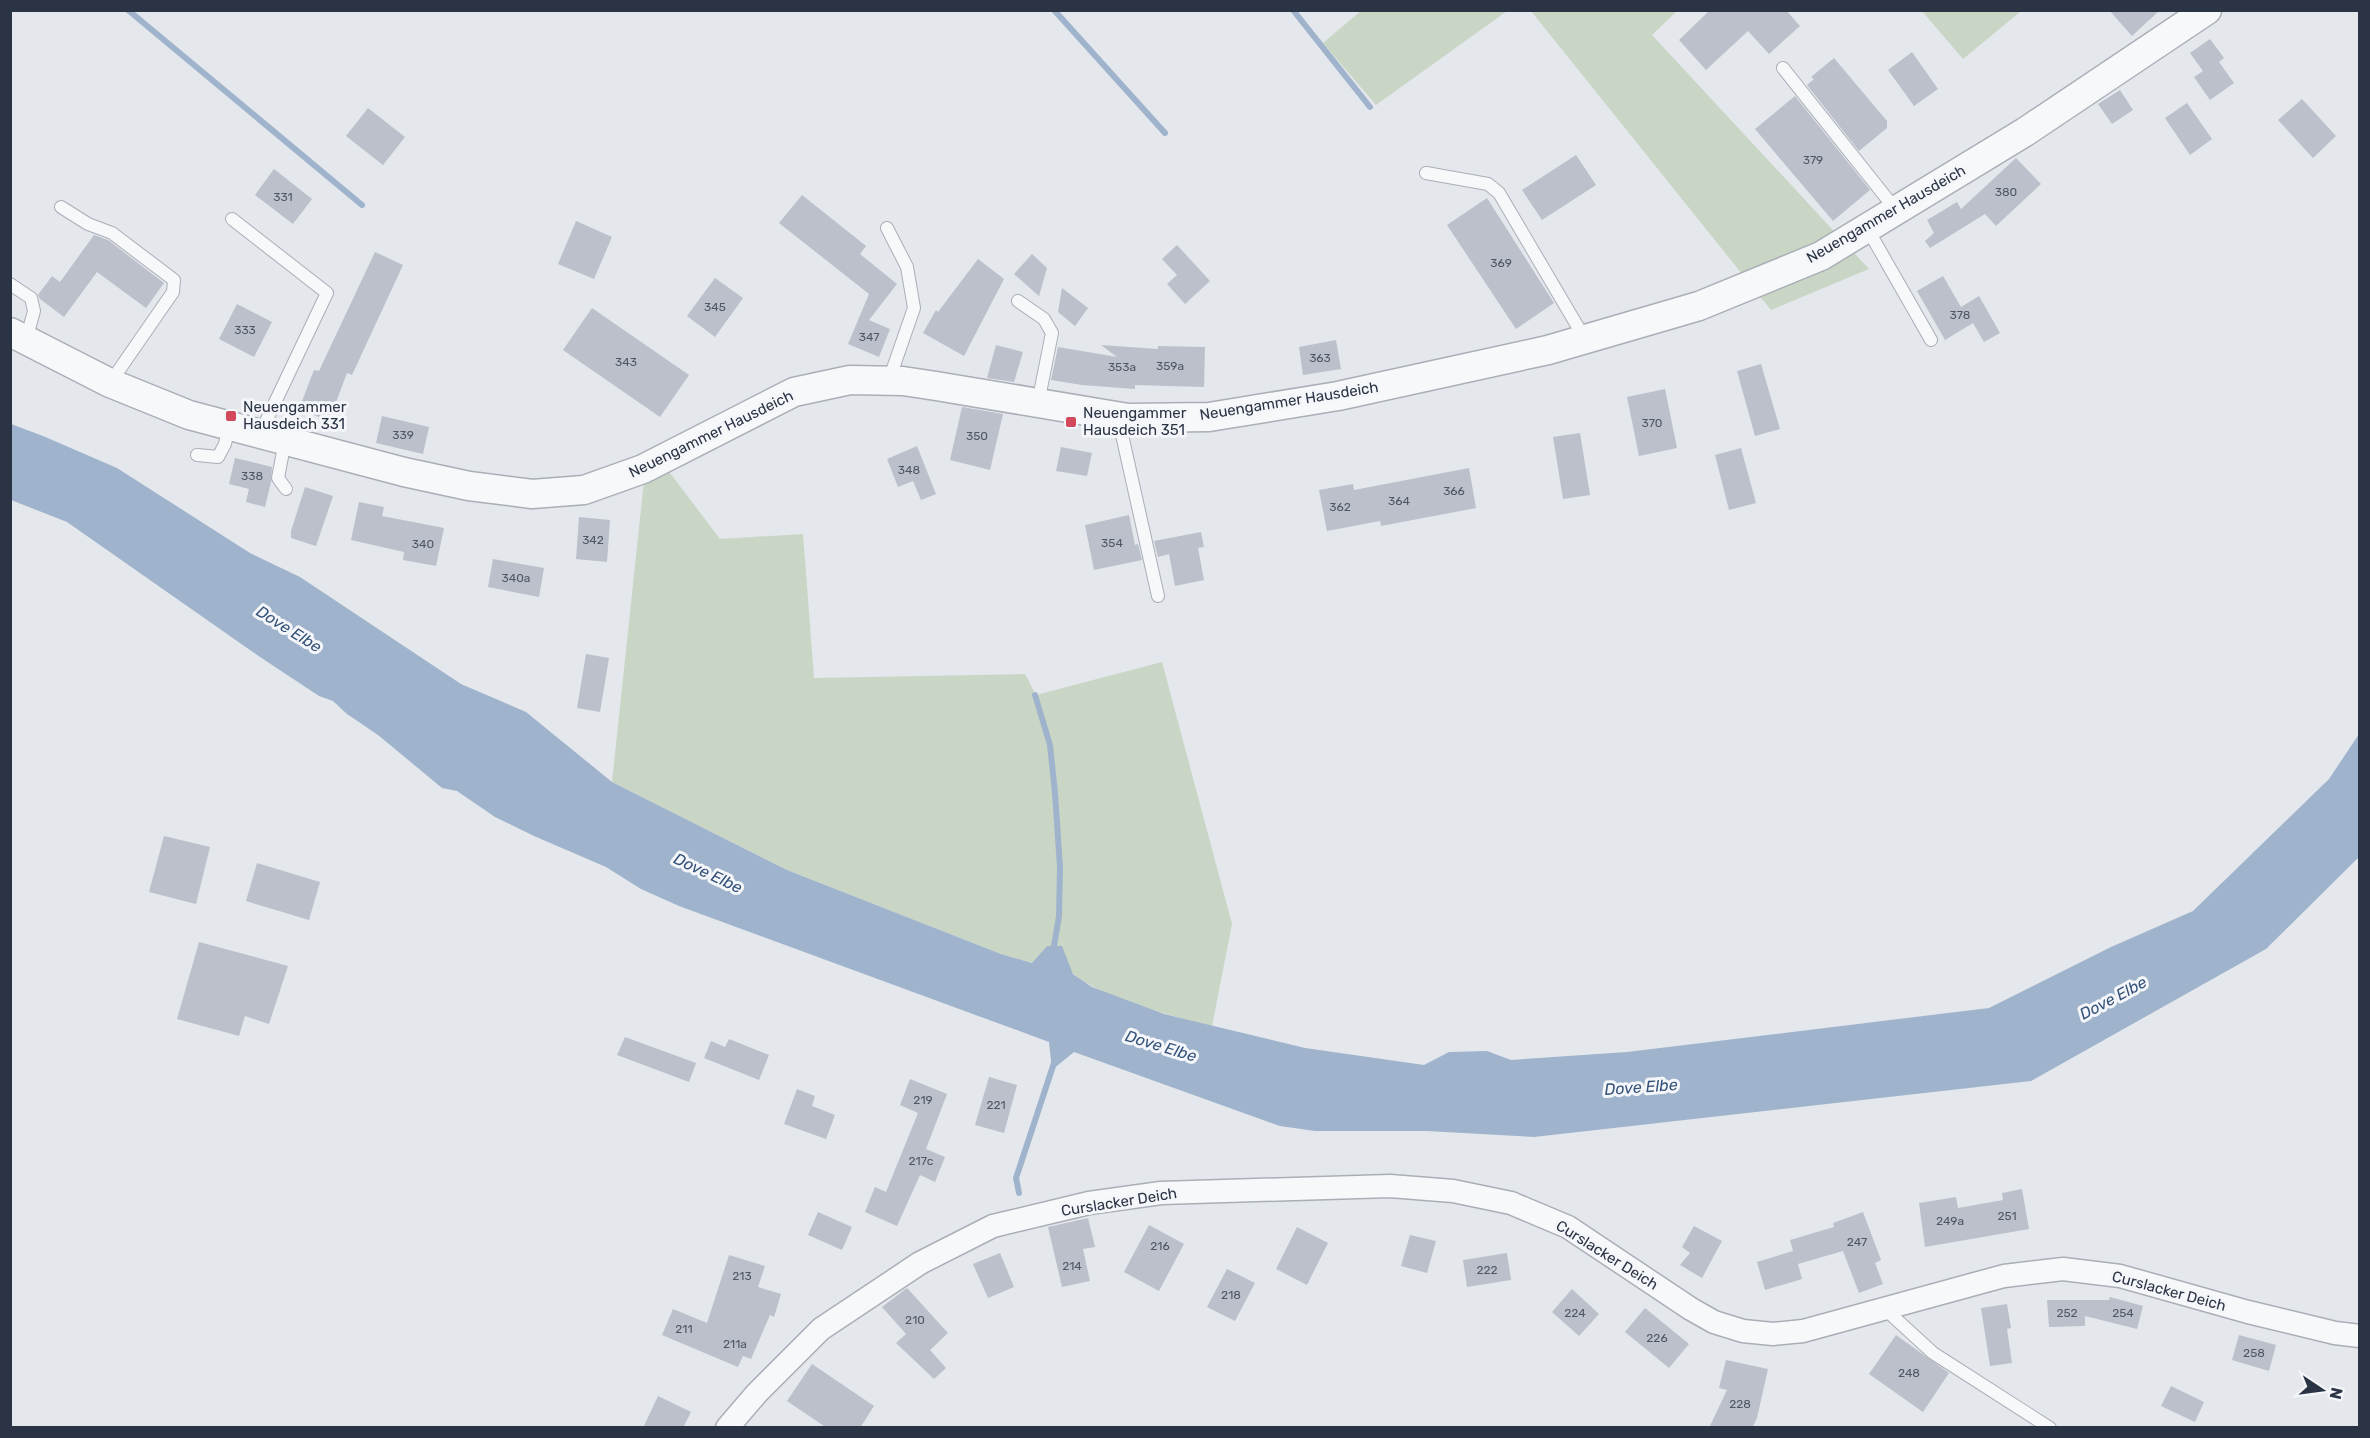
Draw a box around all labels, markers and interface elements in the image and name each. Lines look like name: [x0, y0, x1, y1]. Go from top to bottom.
house number: 379: [1803, 153, 1823, 167]
street label: Neuengammer Hausdeich: [1803, 161, 1969, 267]
house number: 380: [1995, 185, 2017, 199]
house number: 331: [273, 190, 293, 204]
house number: 369: [1490, 256, 1512, 270]
house number: 345: [704, 300, 726, 314]
house number: 378: [1949, 308, 1971, 322]
house number: 333: [234, 323, 256, 337]
house number: 347: [859, 330, 879, 344]
house number: 363: [1309, 351, 1331, 365]
house number: 343: [615, 355, 637, 369]
house number: 359a: [1156, 359, 1184, 373]
house number: 353a: [1108, 360, 1136, 374]
street label: Neuengammer Hausdeich: [1198, 378, 1380, 424]
street label: Neuengammer Hausdeich: [626, 386, 796, 482]
place label: Neuengammer Hausdeich 331: [243, 398, 347, 433]
place label: Neuengammer Hausdeich 351: [1083, 404, 1187, 439]
marker: Neuengammer Hausdeich 331: [224, 409, 238, 423]
marker: Neuengammer Hausdeich 351: [1064, 415, 1078, 429]
house number: 370: [1642, 416, 1663, 430]
house number: 339: [392, 428, 414, 442]
house number: 350: [966, 429, 988, 443]
house number: 348: [898, 463, 920, 477]
house number: 338: [241, 469, 263, 483]
house number: 366: [1443, 484, 1465, 498]
house number: 364: [1388, 494, 1410, 508]
house number: 362: [1329, 500, 1351, 514]
house number: 342: [582, 533, 604, 547]
house number: 354: [1101, 536, 1123, 550]
house number: 340: [412, 537, 434, 551]
house number: 340a: [502, 571, 530, 585]
water label: Dove Elbe: [253, 602, 325, 657]
water label: Dove Elbe: [671, 849, 745, 897]
water label: Dove Elbe: [2076, 972, 2150, 1024]
water label: Dove Elbe: [1123, 1026, 1199, 1066]
water label: Dove Elbe: [1604, 1075, 1678, 1099]
house number: 219: [913, 1093, 933, 1107]
house number: 221: [986, 1098, 1006, 1112]
house number: 217c: [909, 1154, 934, 1168]
street label: Curslacker Deich: [1060, 1184, 1178, 1220]
house number: 251: [1997, 1209, 2017, 1223]
house number: 249a: [1936, 1214, 1964, 1228]
street label: Curslacker Deich: [1553, 1216, 1661, 1294]
house number: 247: [1847, 1235, 1867, 1249]
house number: 216: [1150, 1239, 1170, 1253]
house number: 214: [1062, 1259, 1082, 1273]
house number: 222: [1476, 1263, 1498, 1277]
street label: Curslacker Deich: [2110, 1267, 2228, 1315]
house number: 213: [732, 1269, 752, 1283]
house number: 218: [1221, 1288, 1241, 1302]
house number: 224: [1564, 1306, 1586, 1320]
house number: 252: [2056, 1306, 2078, 1320]
house number: 254: [2112, 1306, 2134, 1320]
house number: 210: [905, 1313, 925, 1327]
house number: 211: [675, 1322, 693, 1336]
house number: 226: [1646, 1331, 1668, 1345]
house number: 211a: [723, 1337, 747, 1351]
house number: 258: [2243, 1346, 2265, 1360]
north arrow: [2292, 1360, 2352, 1420]
house number: 248: [1898, 1366, 1920, 1380]
text: N: [2326, 1386, 2347, 1401]
house number: 228: [1729, 1397, 1751, 1411]

